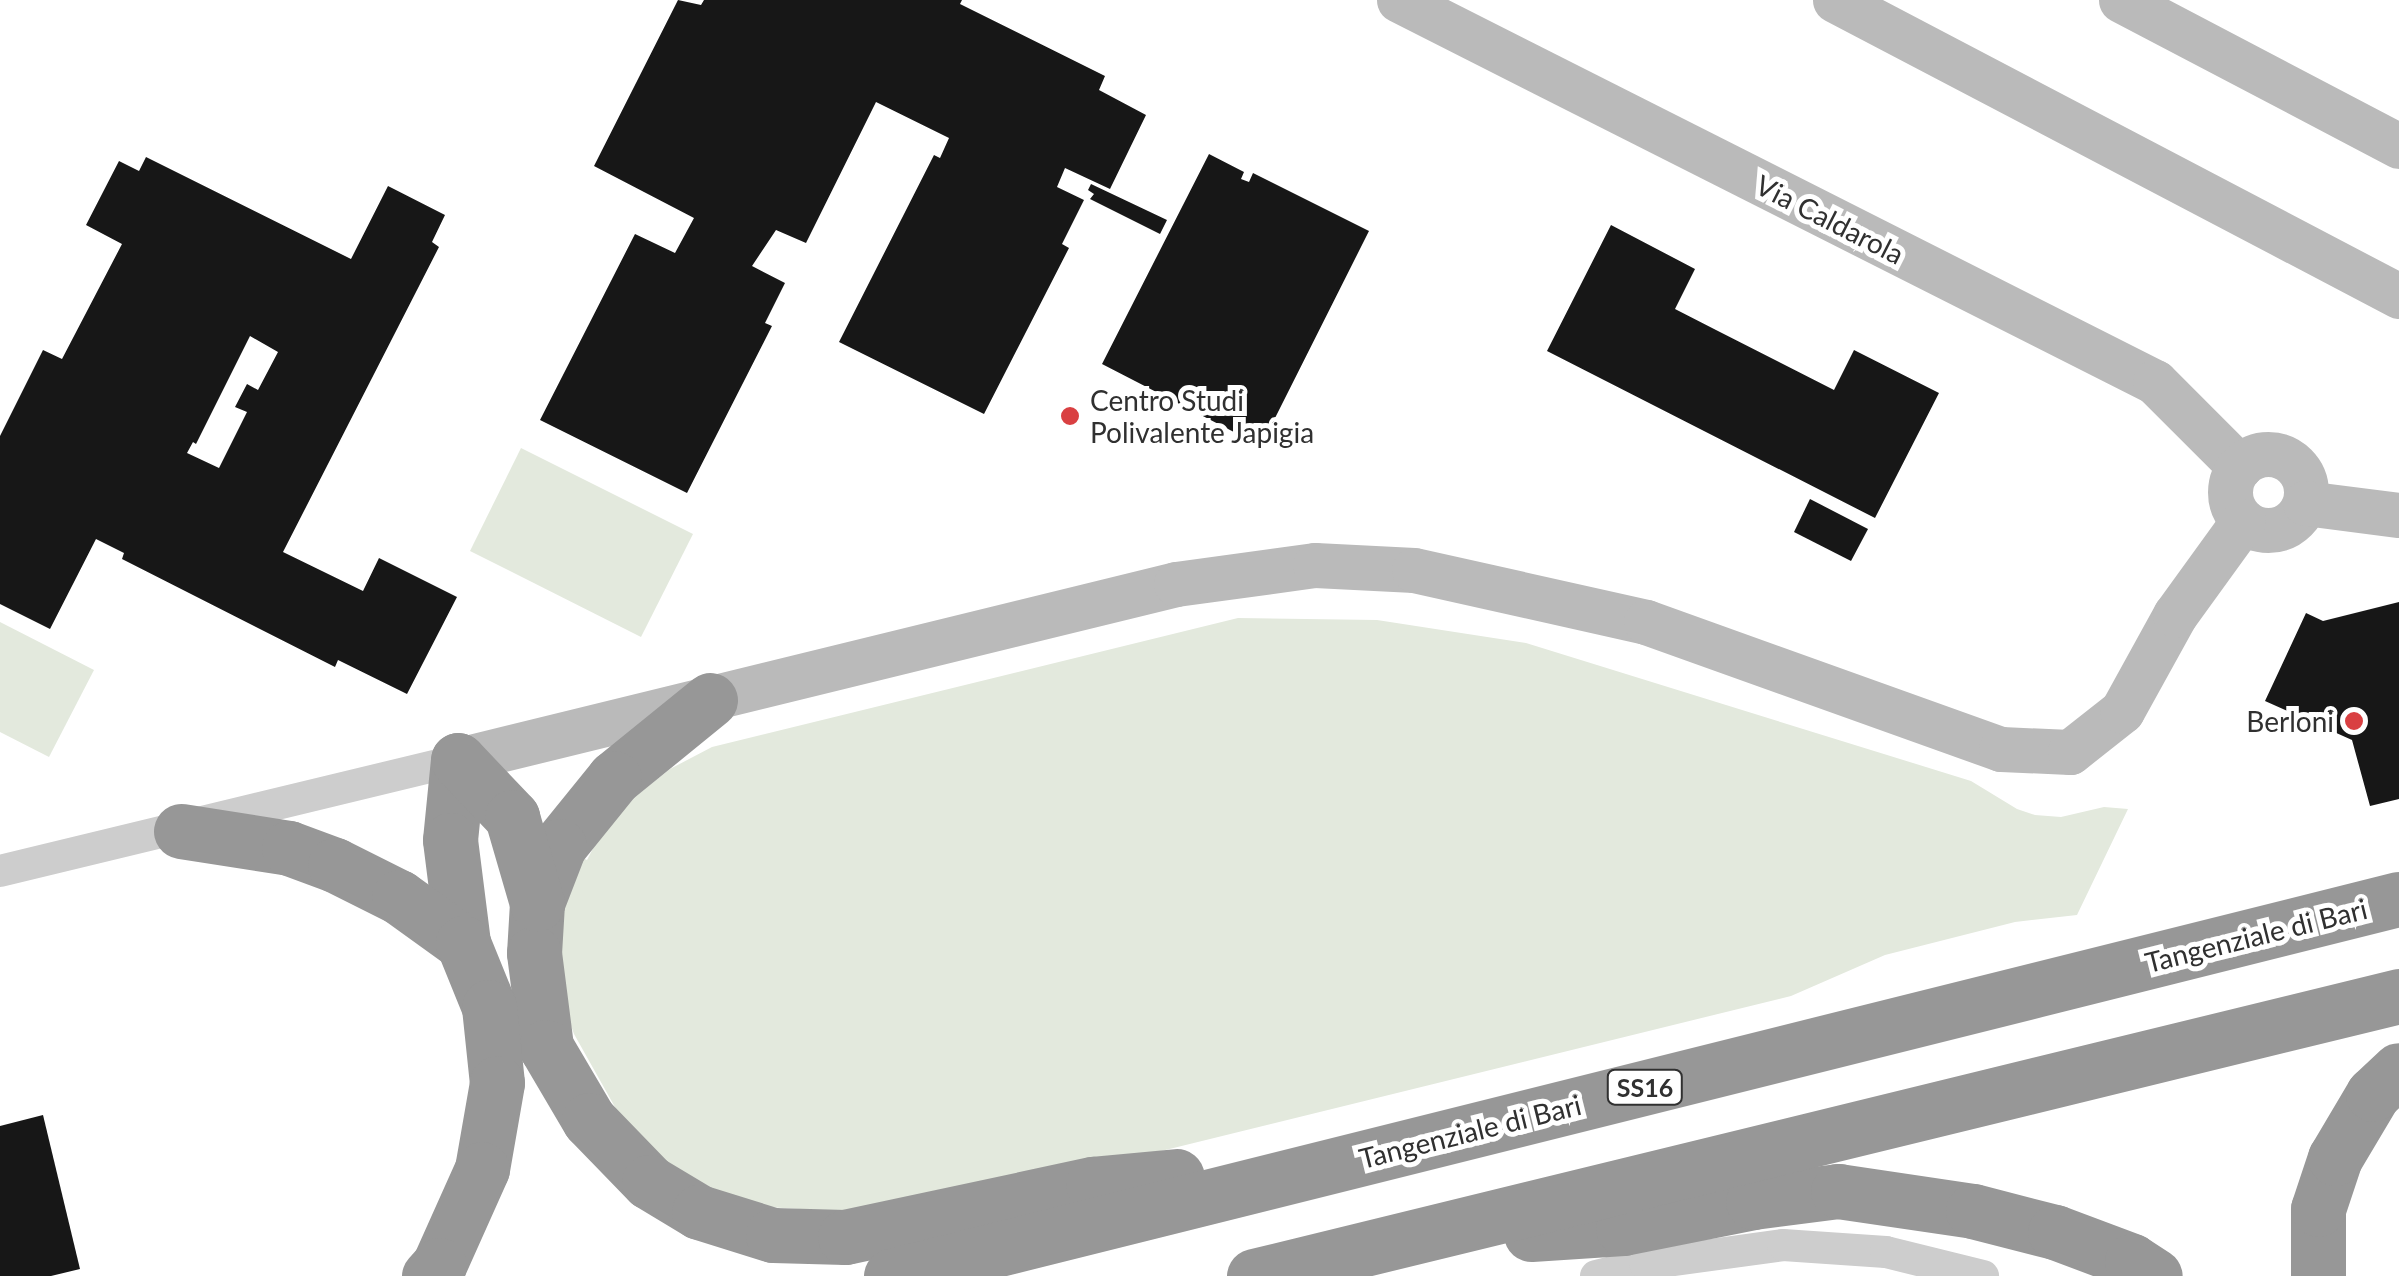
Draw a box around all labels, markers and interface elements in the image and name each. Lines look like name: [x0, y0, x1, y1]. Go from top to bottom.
street label: Via Caldarola: [1750, 167, 1910, 271]
place label: Centro Studi Polivalente Japigia: [1090, 383, 1315, 449]
marker: Centro Studi Polivalente Japigia: [1059, 405, 1081, 427]
place label: Berloni: [2246, 704, 2334, 738]
marker: Berloni: [2343, 710, 2365, 732]
street label: Tangenziale di Bari: [2141, 891, 2371, 979]
road number: SS16: [1605, 1067, 1685, 1107]
street label: Tangenziale di Bari: [1355, 1087, 1585, 1175]

